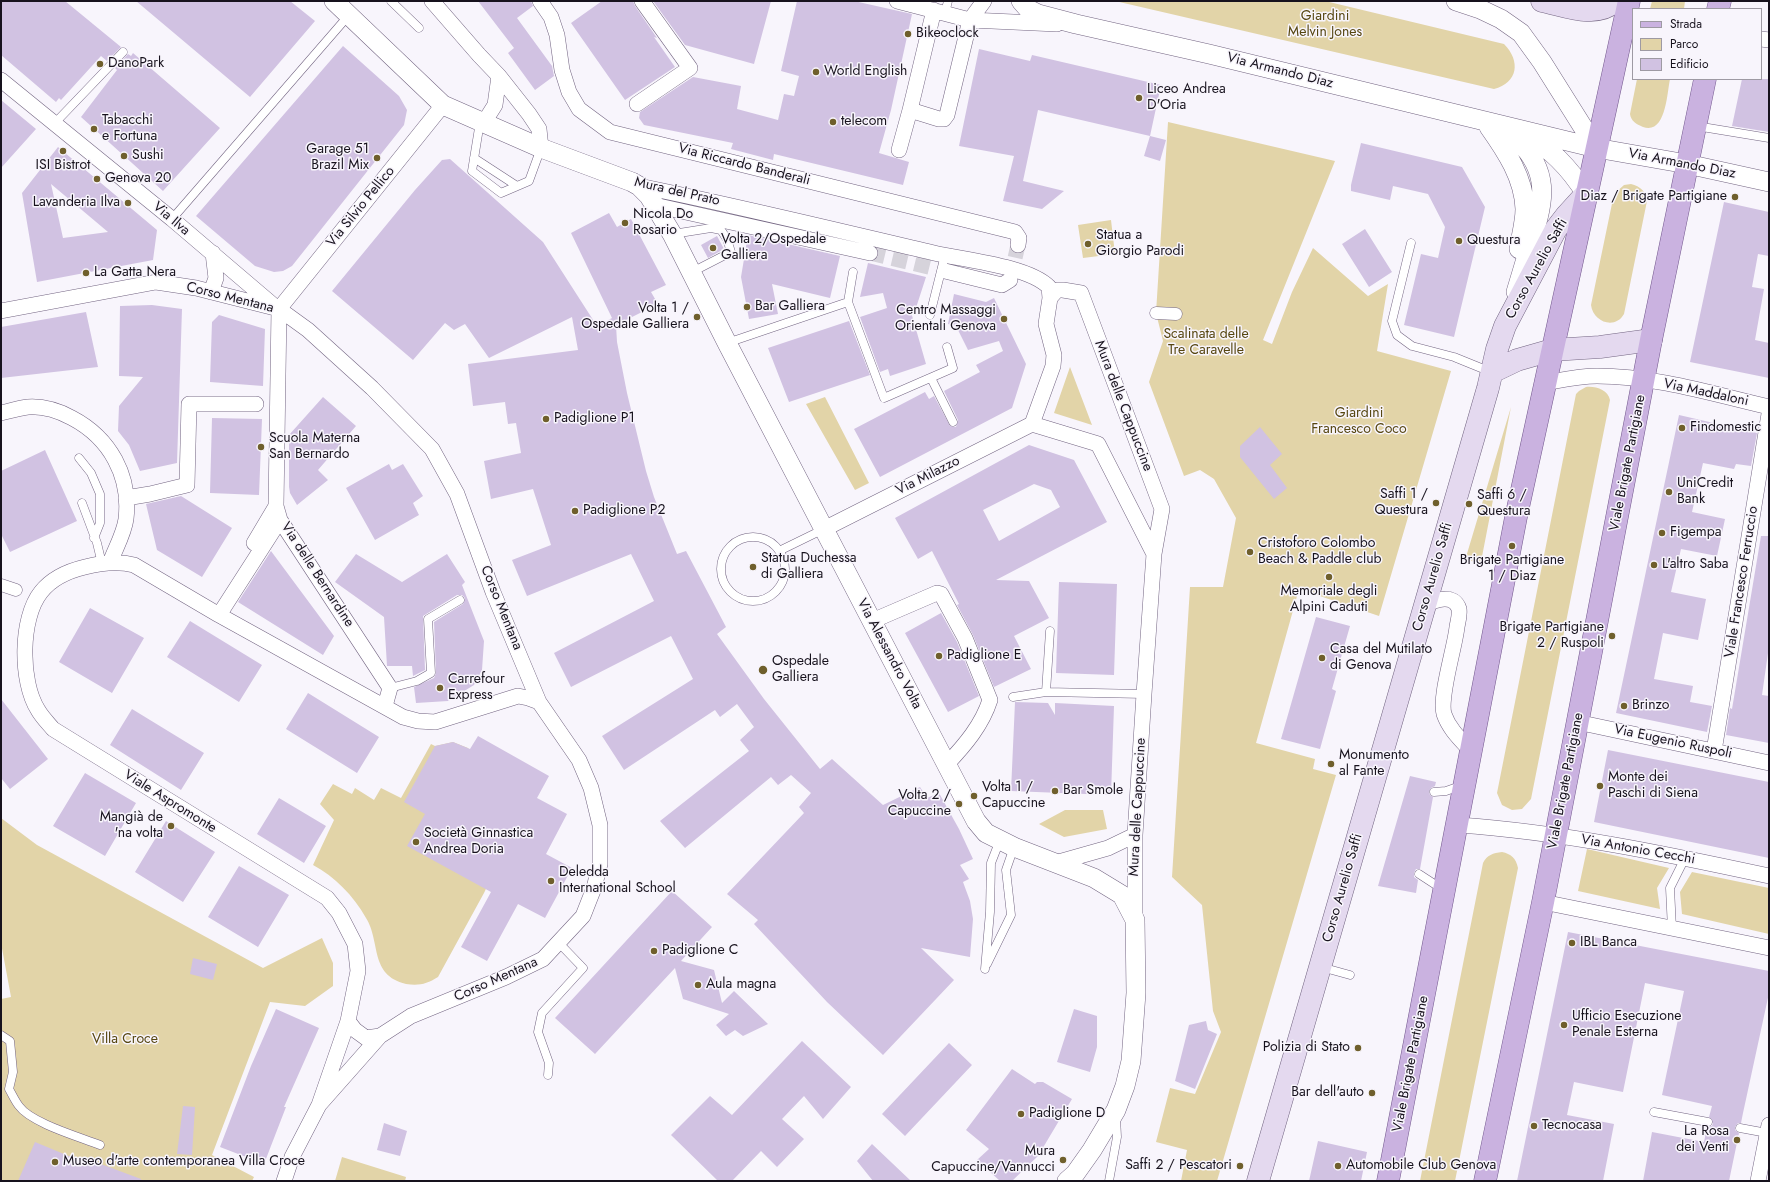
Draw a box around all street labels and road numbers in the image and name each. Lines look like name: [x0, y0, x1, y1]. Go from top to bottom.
street label: Via Armando Diaz: [1225, 50, 1335, 92]
street label: Via Riccardo Banderali: [676, 140, 812, 190]
street label: Via Armando Diaz: [1627, 145, 1737, 183]
street label: Via Silvio Pellico: [323, 163, 399, 251]
street label: Mura del Prato: [633, 174, 721, 210]
street label: Via Ilva: [149, 199, 193, 239]
street label: Corso Aurelio Saffi: [1502, 216, 1572, 322]
street label: Corso Mentana: [184, 279, 276, 317]
street label: Mura delle Cappuccine: [1090, 338, 1156, 474]
street label: Via Maddaloni: [1662, 376, 1750, 410]
street label: Viale Brigate Partigiane: [1607, 393, 1649, 533]
street label: Via Milazzo: [893, 453, 963, 499]
street label: Viale Francesco Ferruccio: [1722, 505, 1762, 659]
street label: Via delle Bernardine: [277, 519, 357, 631]
street label: Corso Aurelio Saffi: [1409, 521, 1457, 633]
street label: Corso Mentana: [476, 563, 526, 653]
street label: Via Alessandro Volta: [853, 596, 925, 712]
street label: Viale Brigate Partigiane: [1545, 711, 1587, 851]
street label: Via Eugenio Ruspoli: [1612, 721, 1734, 763]
street label: Mura delle Cappuccine: [1126, 737, 1150, 877]
street label: Viale Aspromonte: [121, 767, 219, 837]
street label: Corso Aurelio Saffi: [1319, 832, 1367, 944]
street label: Via Antonio Cecchi: [1580, 832, 1696, 868]
street label: Corso Mentana: [452, 954, 540, 1006]
street label: Viale Brigate Partigiane: [1390, 994, 1432, 1134]

